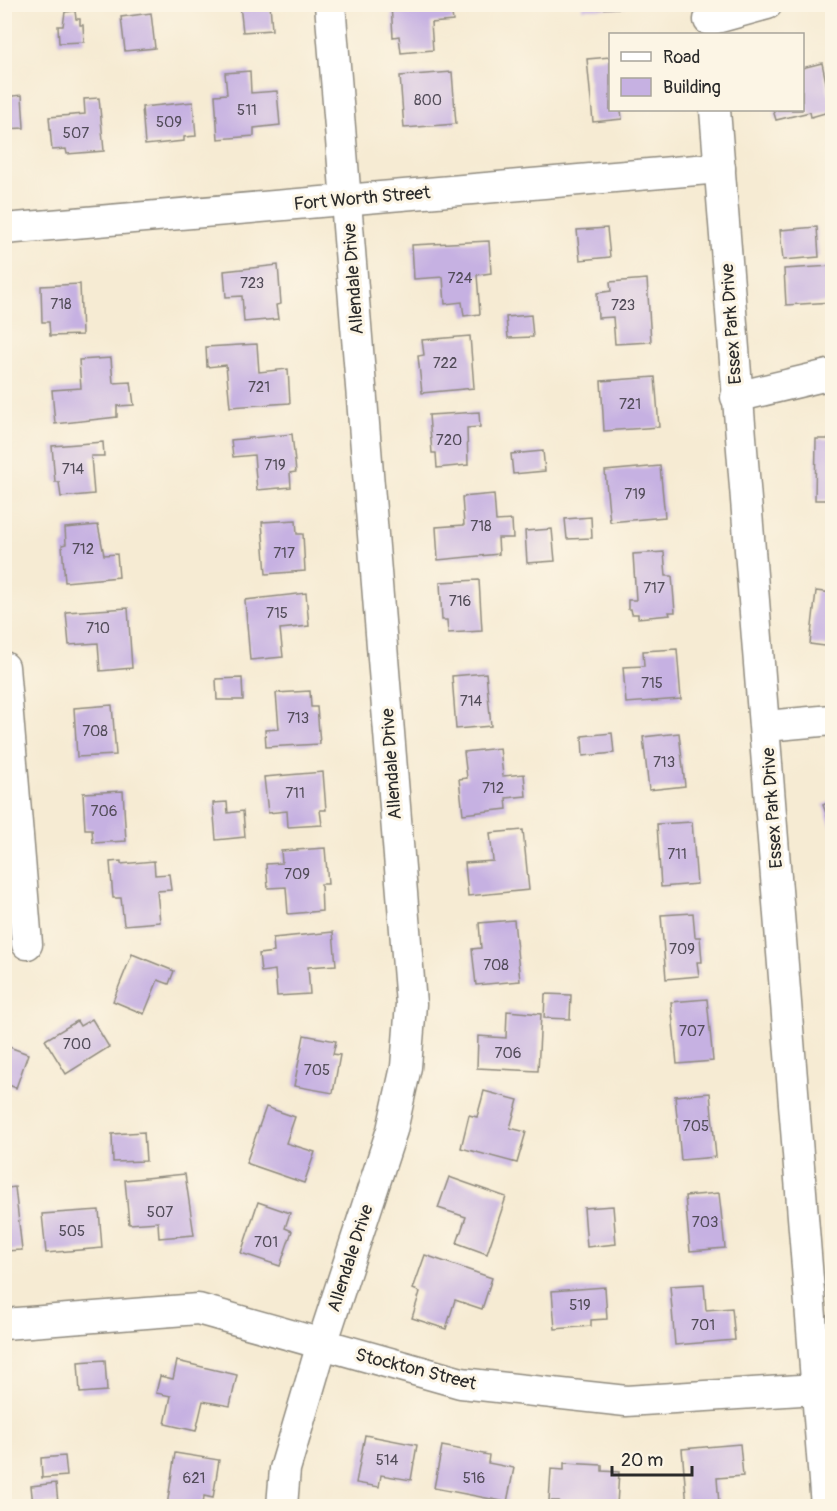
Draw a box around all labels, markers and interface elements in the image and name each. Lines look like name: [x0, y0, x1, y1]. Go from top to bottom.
legend: [609, 33, 804, 111]
text: Road: [663, 46, 700, 69]
text: Building: [663, 76, 721, 99]
house number: 800: [414, 91, 442, 110]
house number: 511: [237, 101, 257, 120]
house number: 509: [156, 113, 182, 132]
house number: 507: [63, 124, 89, 143]
street label: Fort Worth Street: [293, 181, 432, 216]
street label: Allendale Drive: [338, 222, 369, 335]
street label: Essex Park Drive: [716, 263, 747, 385]
house number: 724: [447, 269, 473, 288]
house number: 723: [240, 274, 264, 293]
house number: 718: [50, 295, 72, 314]
house number: 723: [611, 296, 635, 315]
house number: 722: [433, 354, 457, 373]
house number: 721: [248, 378, 270, 397]
house number: 721: [619, 395, 641, 414]
house number: 720: [436, 431, 462, 450]
house number: 719: [264, 456, 286, 475]
house number: 714: [62, 460, 85, 479]
house number: 719: [624, 485, 646, 504]
house number: 718: [470, 517, 492, 536]
house number: 712: [72, 540, 94, 559]
house number: 717: [273, 544, 295, 563]
house number: 717: [643, 579, 665, 598]
house number: 716: [449, 592, 471, 611]
house number: 715: [266, 604, 288, 623]
house number: 710: [86, 619, 110, 638]
house number: 715: [641, 674, 663, 693]
house number: 714: [460, 692, 483, 711]
street label: Allendale Drive: [376, 707, 407, 820]
house number: 713: [287, 709, 309, 728]
house number: 708: [82, 722, 108, 741]
street label: Essex Park Drive: [757, 747, 788, 869]
house number: 713: [653, 753, 675, 772]
house number: 712: [482, 779, 504, 798]
house number: 711: [285, 784, 305, 803]
house number: 706: [91, 802, 117, 821]
house number: 711: [667, 845, 687, 864]
house number: 709: [284, 865, 310, 884]
house number: 709: [669, 940, 695, 959]
house number: 708: [483, 956, 509, 975]
house number: 707: [679, 1022, 705, 1041]
house number: 700: [63, 1035, 91, 1054]
house number: 706: [495, 1044, 521, 1063]
house number: 705: [304, 1061, 330, 1080]
house number: 705: [683, 1117, 709, 1136]
street label: Allendale Drive: [322, 1201, 379, 1315]
house number: 507: [147, 1203, 173, 1222]
house number: 703: [692, 1213, 718, 1232]
house number: 505: [59, 1222, 85, 1241]
house number: 701: [254, 1233, 278, 1252]
house number: 519: [569, 1296, 591, 1315]
house number: 701: [691, 1316, 715, 1335]
street label: Stockton Street: [353, 1343, 479, 1396]
scale bar: [612, 1439, 692, 1477]
text: 20 m: [621, 1449, 663, 1472]
house number: 514: [376, 1451, 399, 1470]
house number: 621: [183, 1469, 205, 1488]
house number: 516: [463, 1469, 485, 1488]

